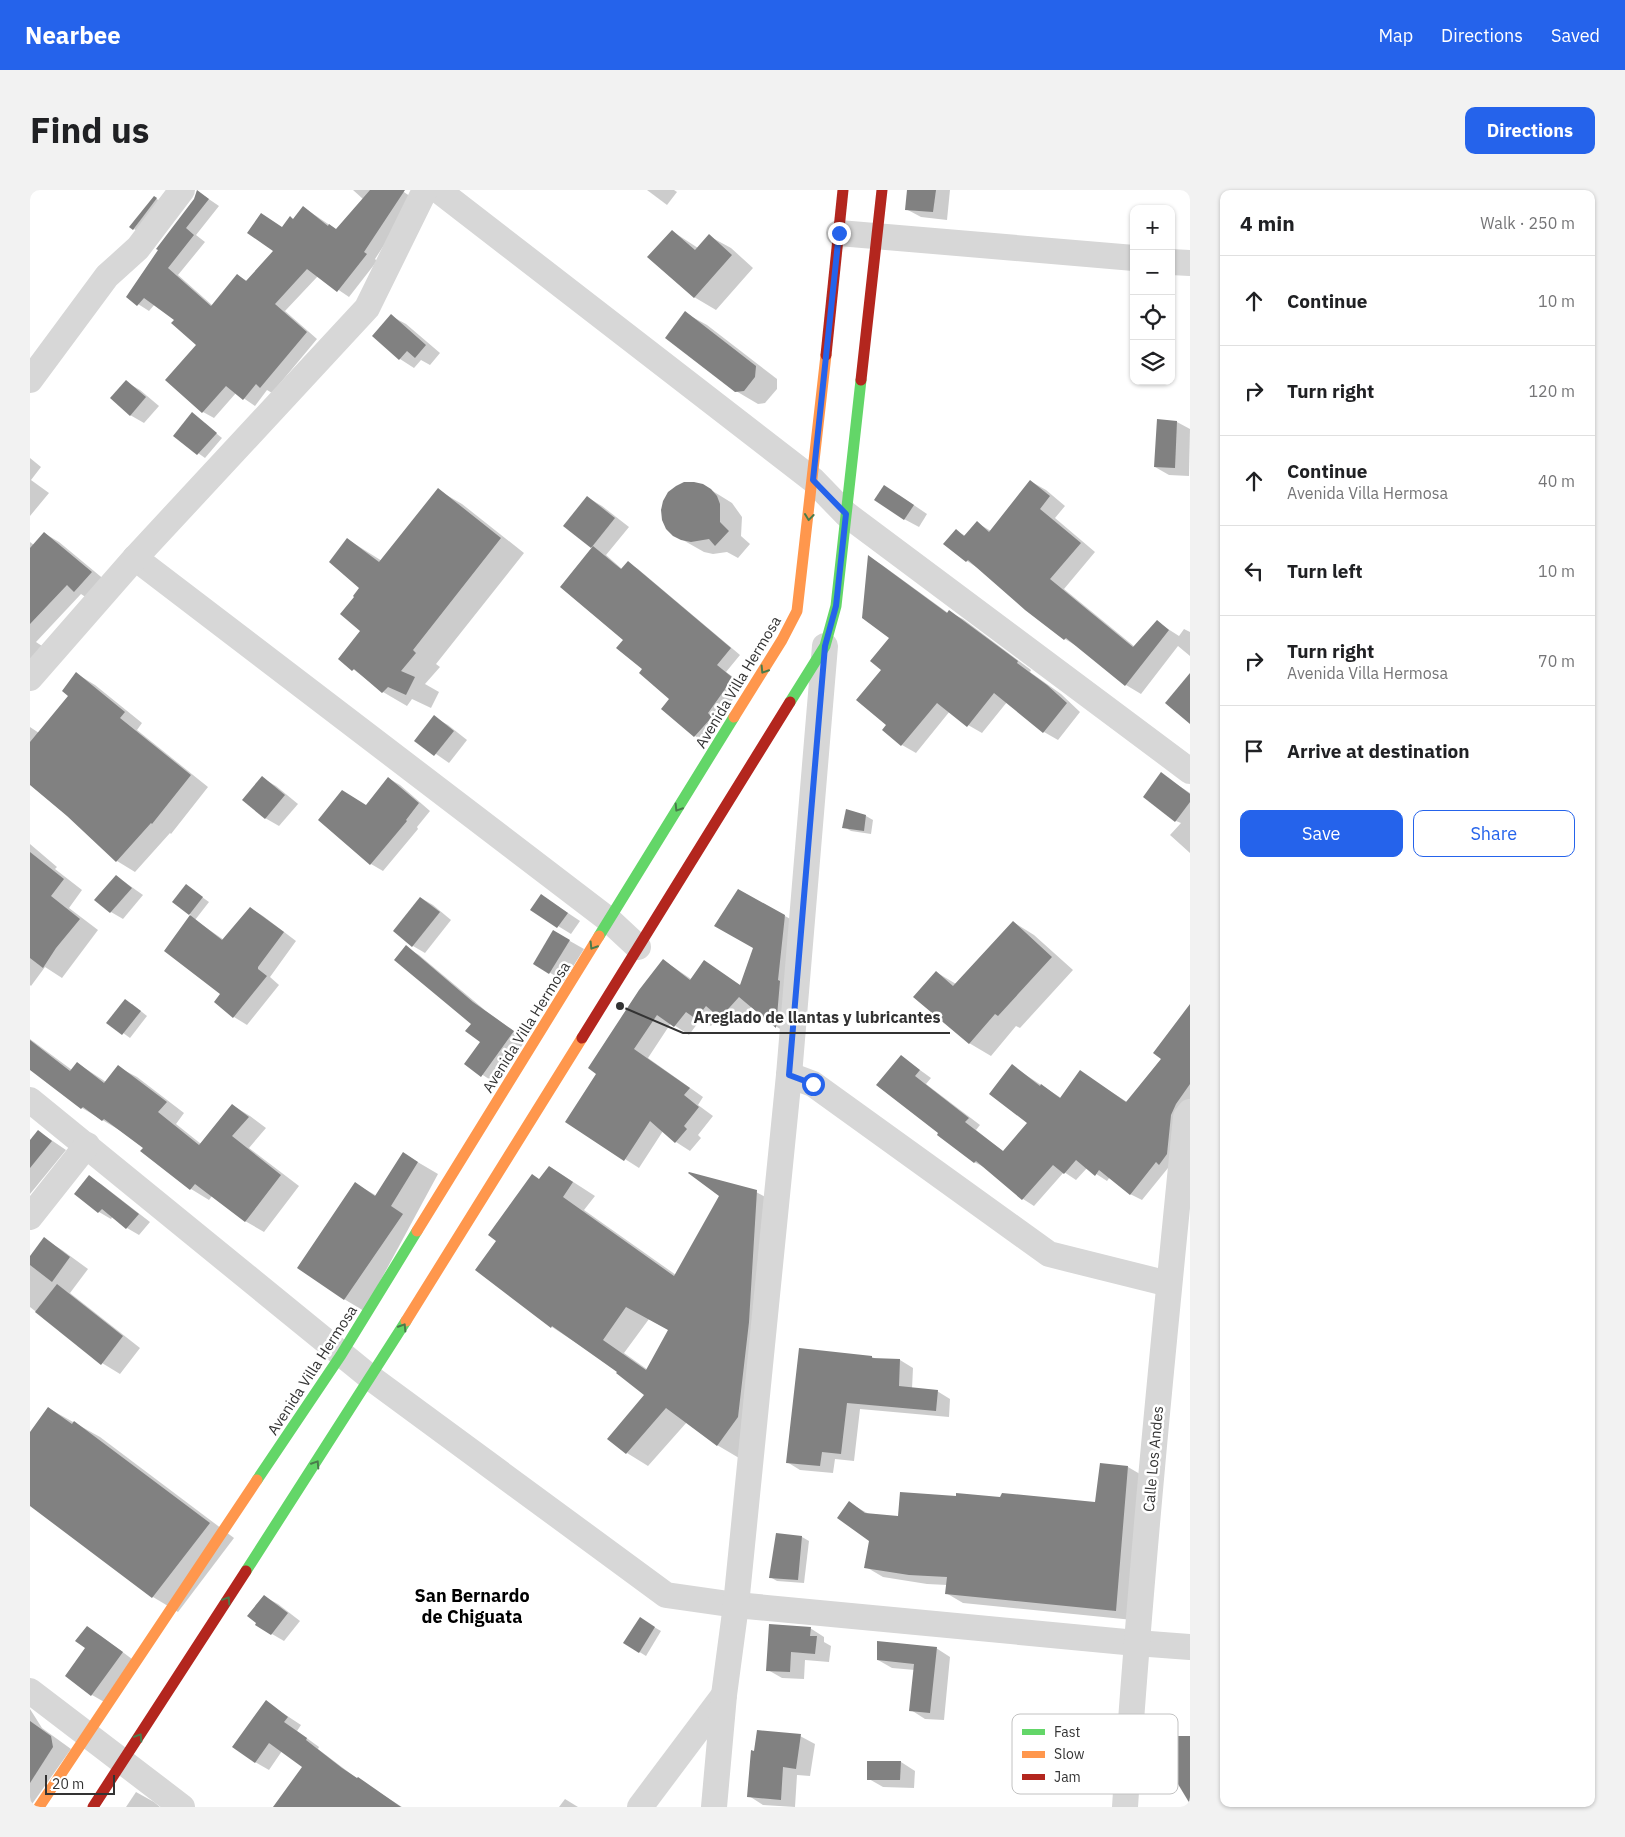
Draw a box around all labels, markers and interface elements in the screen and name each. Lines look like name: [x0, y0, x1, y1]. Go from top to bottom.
text: Nearbee: [25, 19, 121, 51]
text: Map: [1378, 24, 1413, 47]
text: Directions: [1441, 24, 1523, 47]
text: Saved: [1551, 24, 1600, 47]
text: Find us: [30, 107, 149, 153]
button: Directions: [1465, 107, 1595, 154]
map controls: [1130, 205, 1175, 385]
button: +: [1130, 205, 1175, 250]
text: 4 min: [1240, 209, 1295, 237]
text: Walk · 250 m: [1480, 213, 1575, 233]
route end: [828, 222, 851, 245]
button: −: [1130, 250, 1175, 295]
icon: ahead: [1240, 287, 1268, 315]
text: Continue: [1287, 289, 1367, 313]
text: 10 m: [1538, 291, 1575, 311]
button: locate: [1130, 295, 1175, 340]
button: layers: [1130, 340, 1175, 385]
icon: right: [1240, 377, 1268, 405]
text: Turn right: [1287, 379, 1374, 403]
text: 120 m: [1528, 381, 1575, 401]
text: Continue: [1287, 459, 1367, 483]
icon: ahead: [1240, 467, 1268, 495]
text: 40 m: [1538, 471, 1575, 491]
text: Avenida Villa Hermosa: [1287, 483, 1448, 503]
one-way arrow: [804, 513, 815, 521]
icon: left: [1240, 557, 1268, 585]
text: Turn left: [1287, 559, 1363, 583]
text: 10 m: [1538, 561, 1575, 581]
street label: Avenida Villa Hermosa: [691, 612, 785, 752]
text: Turn right: [1287, 639, 1374, 663]
icon: right: [1240, 647, 1268, 675]
text: 70 m: [1538, 651, 1575, 671]
text: Avenida Villa Hermosa: [1287, 663, 1448, 683]
one-way arrow: [760, 664, 770, 673]
icon: arrive: [1240, 737, 1268, 765]
text: Arrive at destination: [1287, 739, 1470, 763]
one-way arrow: [675, 803, 685, 812]
button: Save: [1240, 810, 1403, 857]
button: Share: [1413, 810, 1575, 857]
one-way arrow: [589, 941, 599, 950]
street label: Avenida Villa Hermosa: [478, 958, 574, 1096]
callout: Areglado de llantas y lubricantes: [683, 1002, 950, 1033]
text: Areglado de llantas y lubricantes: [694, 1007, 940, 1027]
route start: [802, 1073, 825, 1096]
street label: Avenida Villa Hermosa: [263, 1301, 361, 1439]
one-way arrow: [397, 1323, 406, 1333]
street label: Calle Los Andes: [1139, 1405, 1167, 1513]
one-way arrow: [309, 1460, 319, 1469]
district label: San Bernardo de Chiguata: [414, 1584, 530, 1628]
one-way arrow: [221, 1597, 230, 1606]
legend: [1012, 1714, 1178, 1794]
text: Fast: [1054, 1723, 1080, 1741]
one-way arrow: [133, 1733, 142, 1742]
text: Slow: [1054, 1745, 1085, 1763]
text: Jam: [1054, 1768, 1081, 1786]
scale bar: [45, 1772, 115, 1795]
text: 20 m: [52, 1775, 84, 1793]

